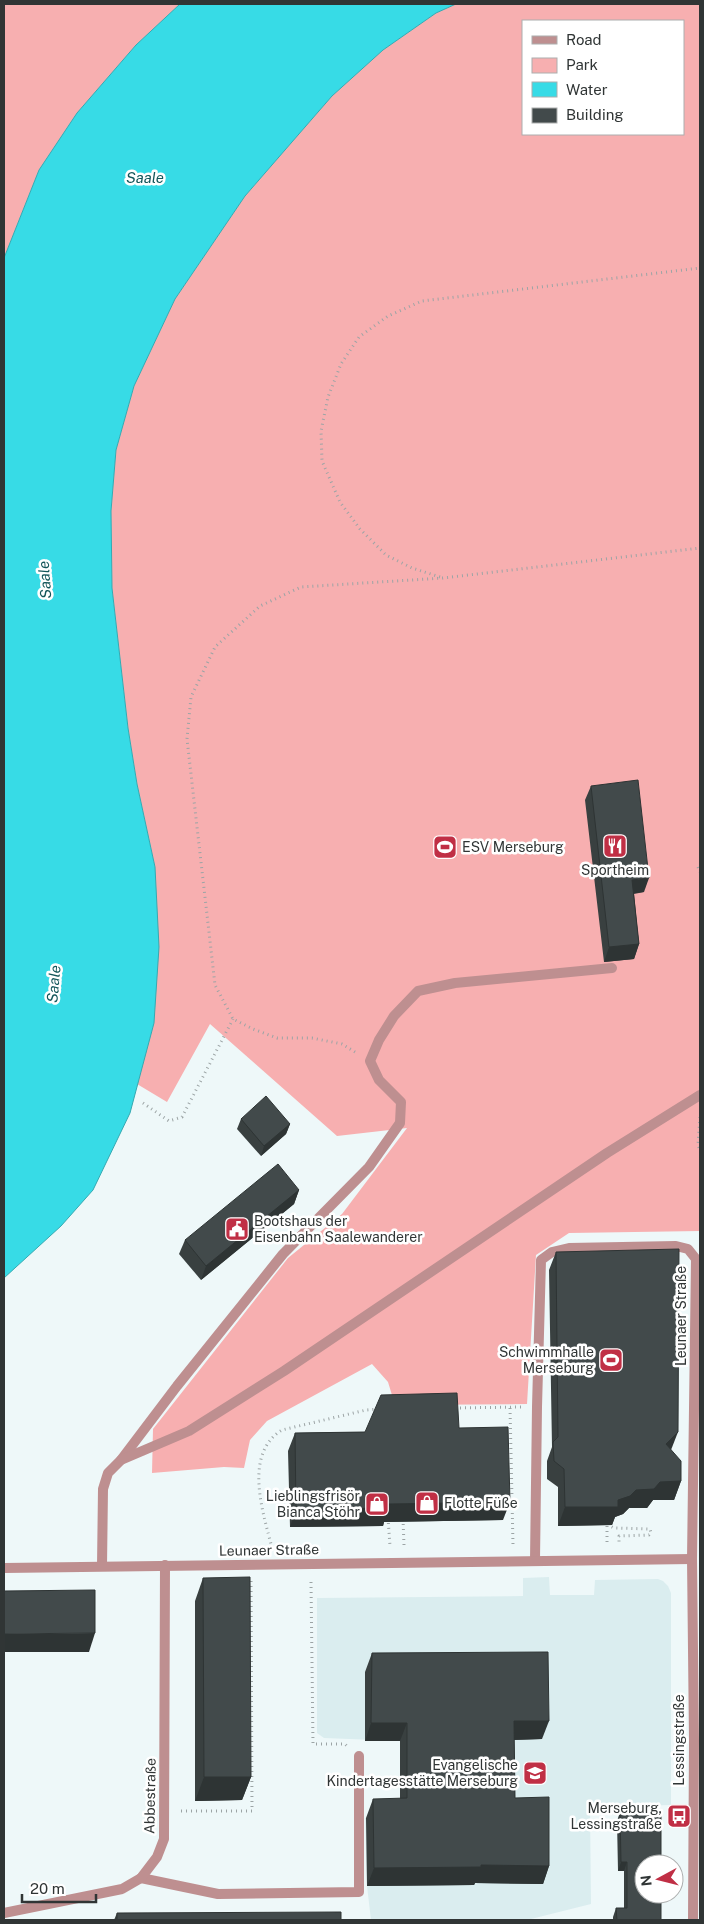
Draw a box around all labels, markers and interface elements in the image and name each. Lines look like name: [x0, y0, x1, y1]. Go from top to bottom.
legend: [522, 20, 684, 135]
text: Road: [566, 31, 602, 48]
text: Park: [566, 56, 598, 73]
text: Water: [566, 81, 608, 98]
text: Building: [566, 106, 624, 123]
water label: Saale: [126, 169, 164, 186]
water label: Saale: [35, 560, 54, 600]
restaurant icon: Sportheim: [602, 833, 628, 859]
sports icon: ESV Merseburg: [432, 834, 458, 860]
place label: ESV Merseburg: [462, 839, 564, 855]
place label: Sportheim: [581, 862, 649, 878]
water label: Saale: [43, 964, 64, 1004]
place label: Bootshaus der Eisenbahn Saalewanderer: [254, 1213, 423, 1245]
public building icon: Bootshaus der Eisenbahn Saalewanderer: [224, 1216, 250, 1242]
street label: Leunaer Straße: [673, 1266, 689, 1366]
place label: Schwimmhalle Merseburg: [499, 1344, 594, 1376]
sports icon: Schwimmhalle Merseburg: [598, 1347, 624, 1373]
place label: Lieblingsfrisör Bianca Stöhr: [266, 1488, 360, 1520]
shop icon: Flotte Füße: [414, 1490, 440, 1516]
shop icon: Lieblingsfrisör Bianca Stöhr: [364, 1491, 390, 1517]
place label: Flotte Füße: [444, 1495, 518, 1511]
street label: Leunaer Straße: [219, 1541, 319, 1559]
street label: Lessingstraße: [671, 1694, 687, 1786]
place label: Evangelische Kindertagesstätte Merseburg: [327, 1757, 518, 1789]
street label: Abbestraße: [141, 1758, 159, 1834]
school or university icon: Evangelische Kindertagesstätte Merseburg: [522, 1760, 548, 1786]
place label: Merseburg, Lessingstraße: [571, 1800, 662, 1832]
bus stop icon: Merseburg, Lessingstraße: [666, 1803, 692, 1829]
north arrow: [634, 1854, 684, 1904]
scale bar: [22, 1872, 96, 1904]
text: N: [637, 1874, 655, 1887]
text: 20 m: [30, 1880, 65, 1897]

